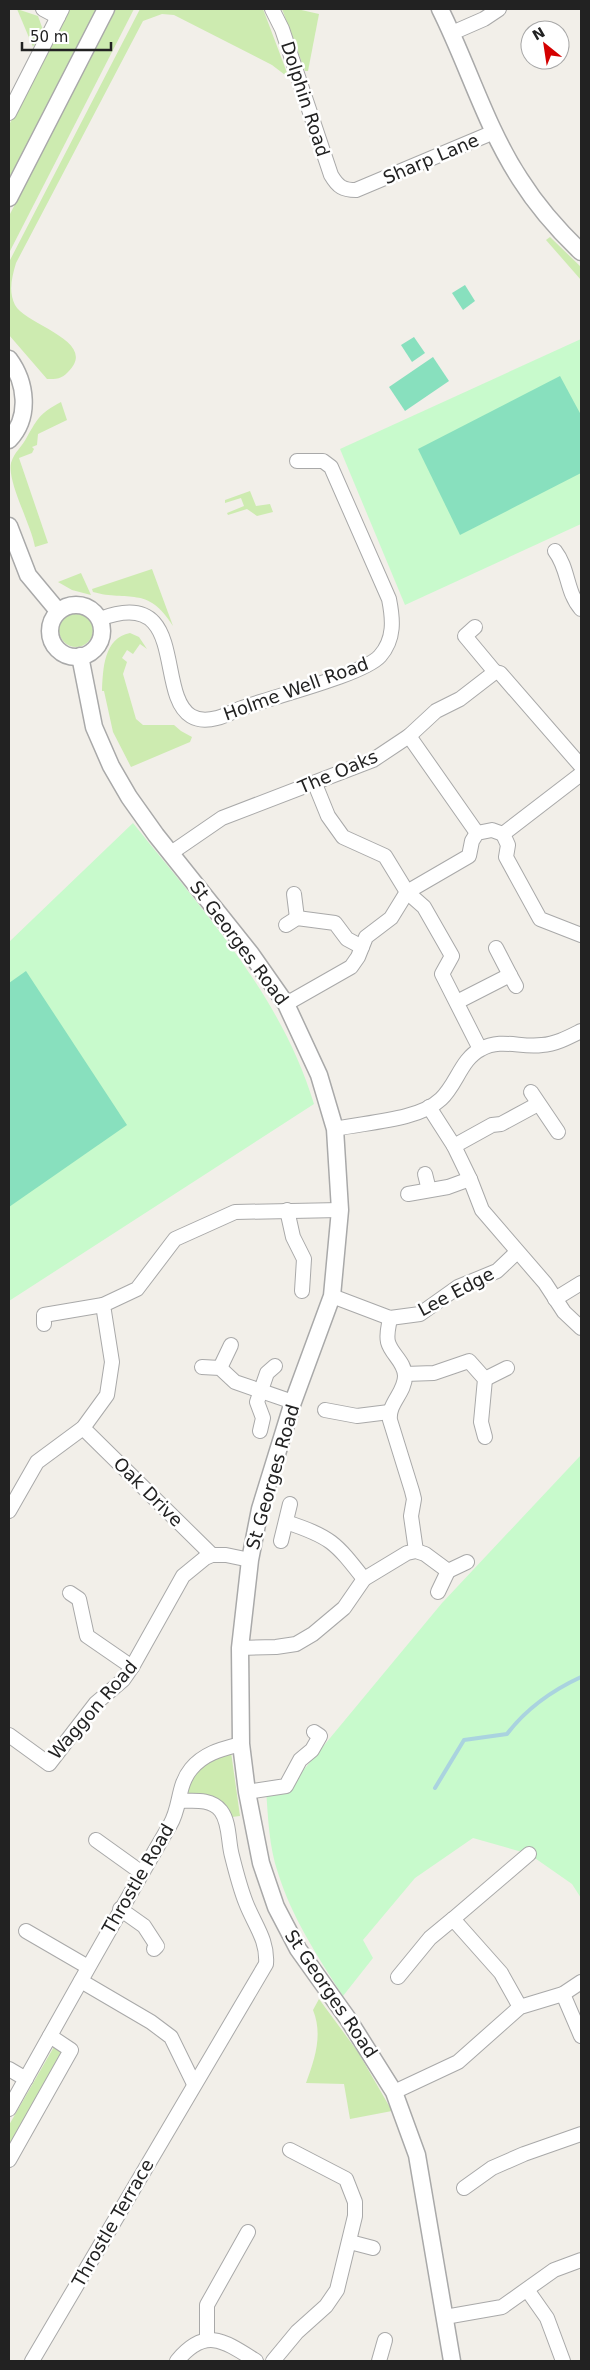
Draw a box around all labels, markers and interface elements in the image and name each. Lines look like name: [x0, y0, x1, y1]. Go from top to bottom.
scale bar: [22, 20, 111, 52]
north arrow: [520, 20, 570, 70]
text: N: [529, 24, 548, 44]
text: 50 m: [30, 28, 68, 46]
street label: Dolphin Road: [277, 39, 334, 159]
street label: Sharp Lane: [380, 129, 482, 188]
street label: Holme Well Road: [221, 653, 371, 724]
street label: The Oaks: [294, 745, 381, 798]
street label: St Georges Road: [186, 876, 293, 1009]
street label: Lee Edge: [414, 1263, 497, 1320]
street label: St Georges Road: [242, 1402, 303, 1552]
street label: Oak Drive: [109, 1453, 187, 1531]
street label: Waggon Road: [44, 1656, 141, 1763]
street label: Throstle Road: [97, 1820, 178, 1938]
street label: St Georges Road: [281, 1926, 382, 2062]
street label: Throstle Terrace: [67, 2155, 158, 2291]

